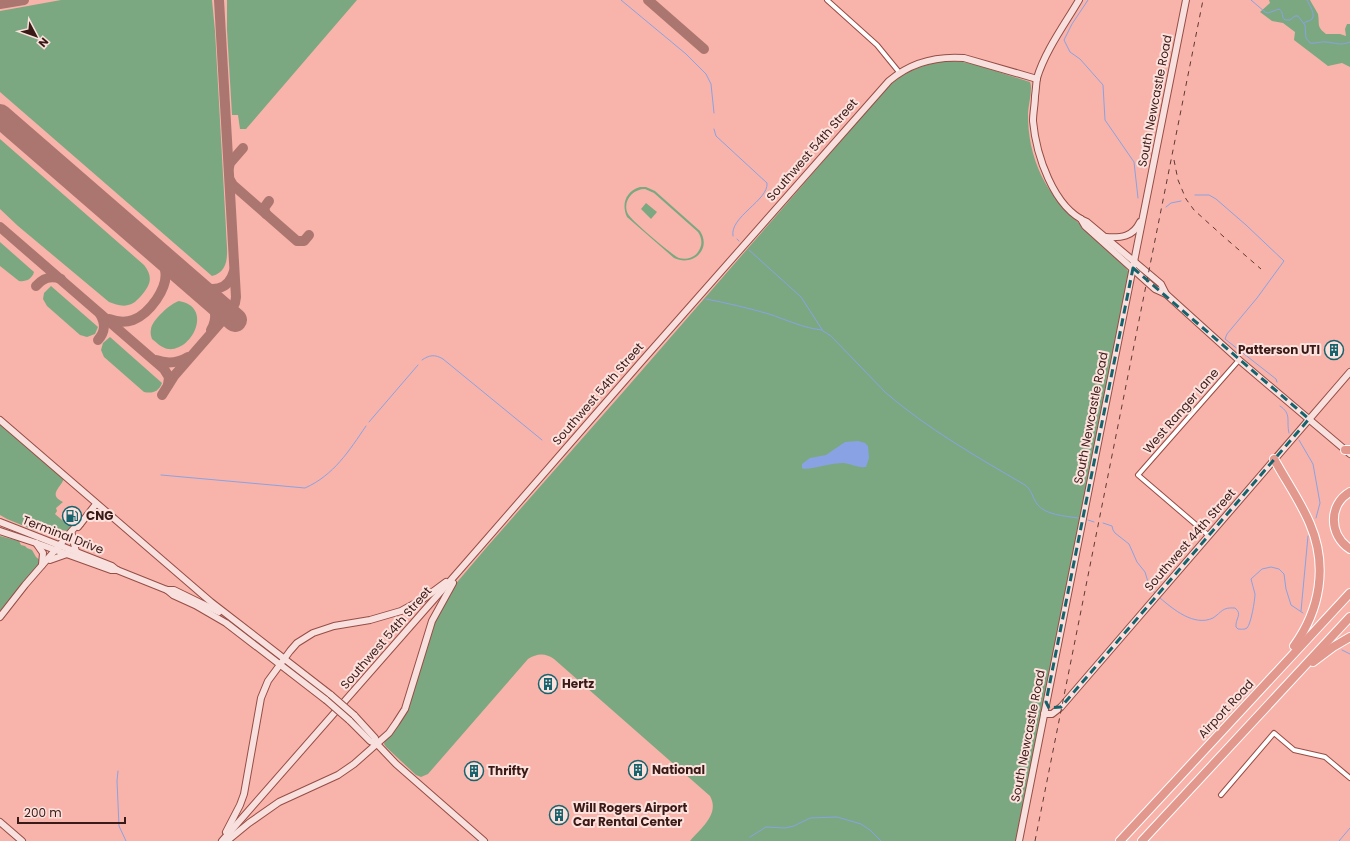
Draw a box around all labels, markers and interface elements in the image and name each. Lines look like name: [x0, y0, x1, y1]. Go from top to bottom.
north arrow: [16, 16, 56, 56]
street label: South Newcastle Road: [1133, 33, 1176, 168]
text: N: [35, 34, 52, 51]
street label: Southwest 54th Street: [762, 95, 861, 205]
street label: Southwest 54th Street: [548, 339, 647, 449]
building icon: Patterson UTI: [1323, 339, 1345, 361]
place label: Patterson UTI: [1238, 341, 1320, 358]
street label: South Newcastle Road: [1069, 350, 1112, 485]
street label: West Ranger Lane: [1139, 364, 1222, 457]
street label: Southwest 44th Street: [1140, 485, 1239, 595]
fuel station icon: CNG: [61, 505, 83, 527]
place label: CNG: [86, 507, 113, 524]
street label: Terminal Drive: [20, 511, 106, 558]
street label: Southwest 54th Street: [336, 583, 435, 693]
street label: South Newcastle Road: [1006, 668, 1049, 803]
building icon: Hertz: [537, 673, 559, 695]
place label: Hertz: [562, 675, 594, 692]
street label: Airport Road: [1194, 676, 1257, 742]
building icon: National: [627, 759, 649, 781]
building icon: Thrifty: [463, 760, 485, 782]
place label: National: [652, 761, 705, 778]
place label: Thrifty: [488, 762, 529, 779]
scale bar: [18, 799, 125, 825]
place label: Will Rogers Airport Car Rental Center: [573, 799, 688, 830]
text: 200 m: [24, 804, 62, 821]
building icon: Will Rogers Airport Car Rental Center: [548, 804, 570, 826]

